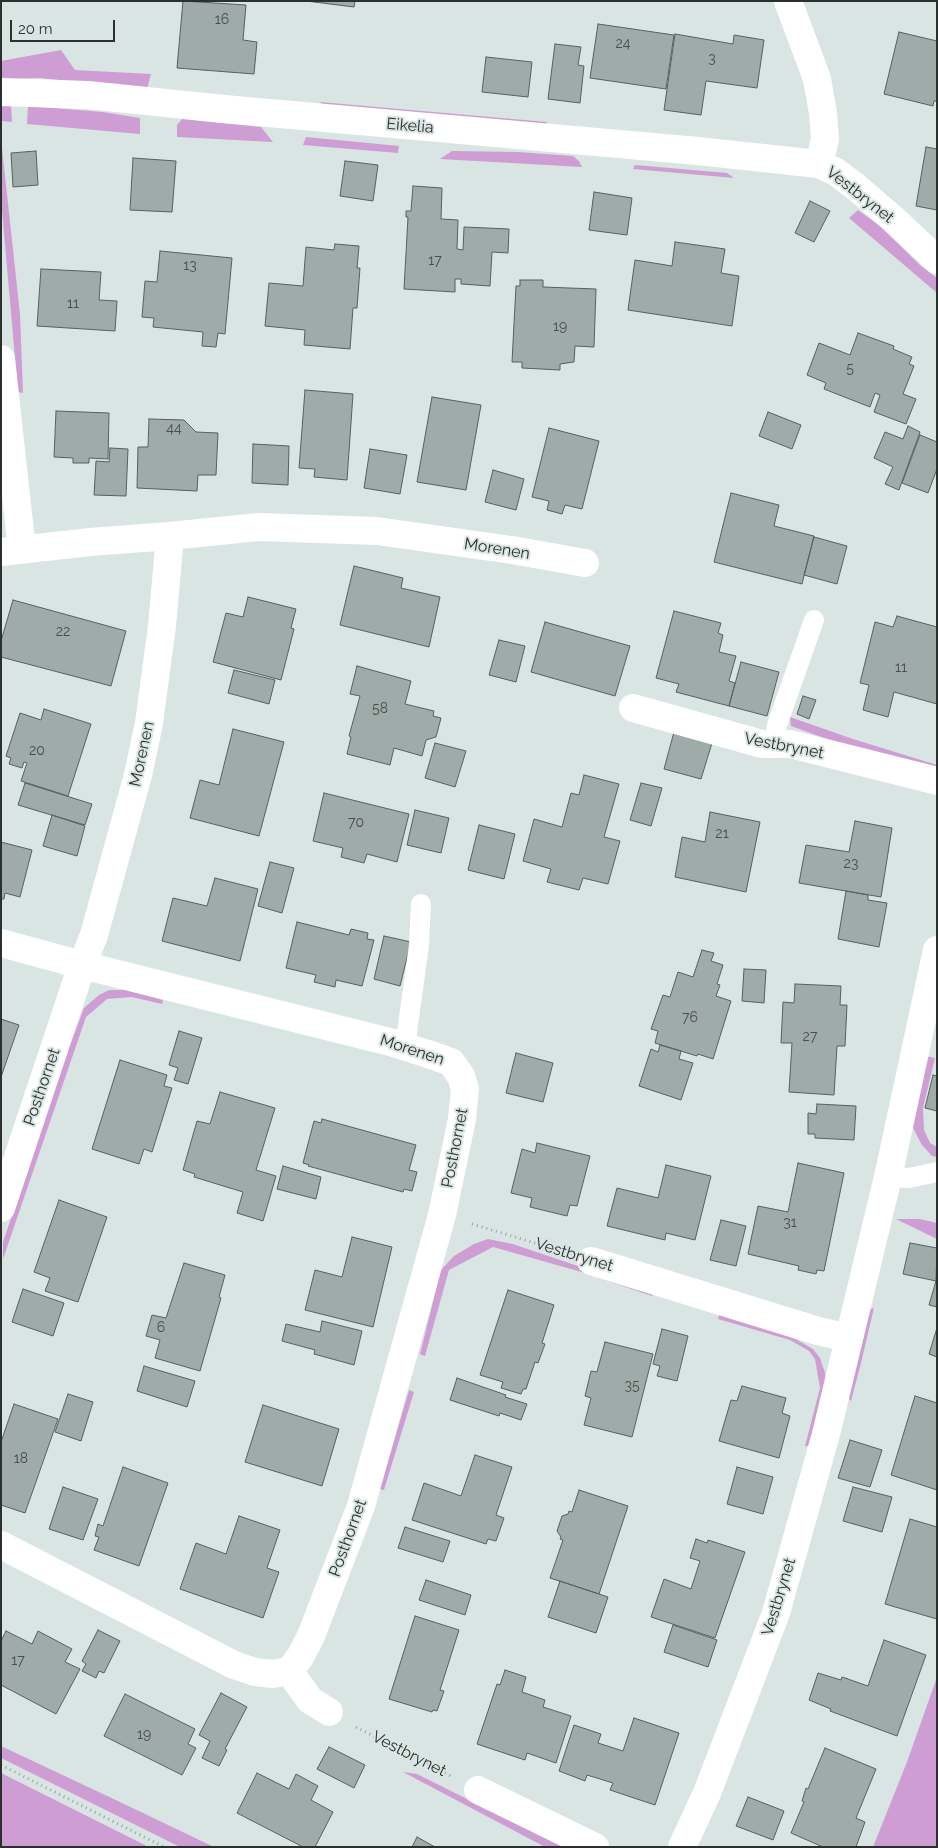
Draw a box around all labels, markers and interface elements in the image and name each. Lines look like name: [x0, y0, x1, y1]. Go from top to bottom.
scale bar: [12, 10, 118, 42]
house number: 16: [215, 12, 229, 28]
text: 20 m: [18, 20, 53, 38]
house number: 24: [616, 36, 630, 52]
house number: 3: [708, 51, 716, 67]
street label: Eikelia: [386, 114, 434, 138]
street label: Vestbrynet: [822, 163, 898, 227]
house number: 17: [428, 253, 442, 269]
house number: 13: [183, 258, 197, 274]
house number: 11: [67, 296, 79, 312]
house number: 19: [553, 319, 567, 335]
house number: 5: [846, 361, 854, 377]
house number: 44: [166, 421, 182, 437]
street label: Morenen: [463, 534, 531, 564]
house number: 22: [56, 624, 70, 640]
house number: 11: [895, 660, 907, 676]
house number: 58: [372, 701, 388, 717]
street label: Morenen: [126, 720, 158, 788]
street label: Vestbrynet: [743, 729, 825, 763]
house number: 20: [29, 743, 45, 759]
house number: 70: [348, 815, 364, 831]
house number: 21: [715, 826, 729, 842]
house number: 23: [844, 856, 858, 872]
house number: 76: [682, 1010, 698, 1026]
house number: 27: [803, 1029, 817, 1045]
street label: Morenen: [378, 1031, 446, 1069]
street label: Posthornet: [20, 1046, 64, 1128]
street label: Posthornet: [438, 1106, 472, 1190]
house number: 31: [783, 1215, 797, 1231]
street label: Vestbrynet: [533, 1234, 615, 1276]
house number: 6: [157, 1320, 165, 1336]
house number: 35: [624, 1378, 640, 1394]
house number: 18: [14, 1451, 28, 1467]
street label: Posthornet: [325, 1497, 371, 1579]
street label: Vestbrynet: [758, 1556, 800, 1638]
house number: 17: [11, 1653, 25, 1669]
house number: 19: [137, 1727, 151, 1743]
street label: Vestbrynet: [369, 1727, 449, 1781]

